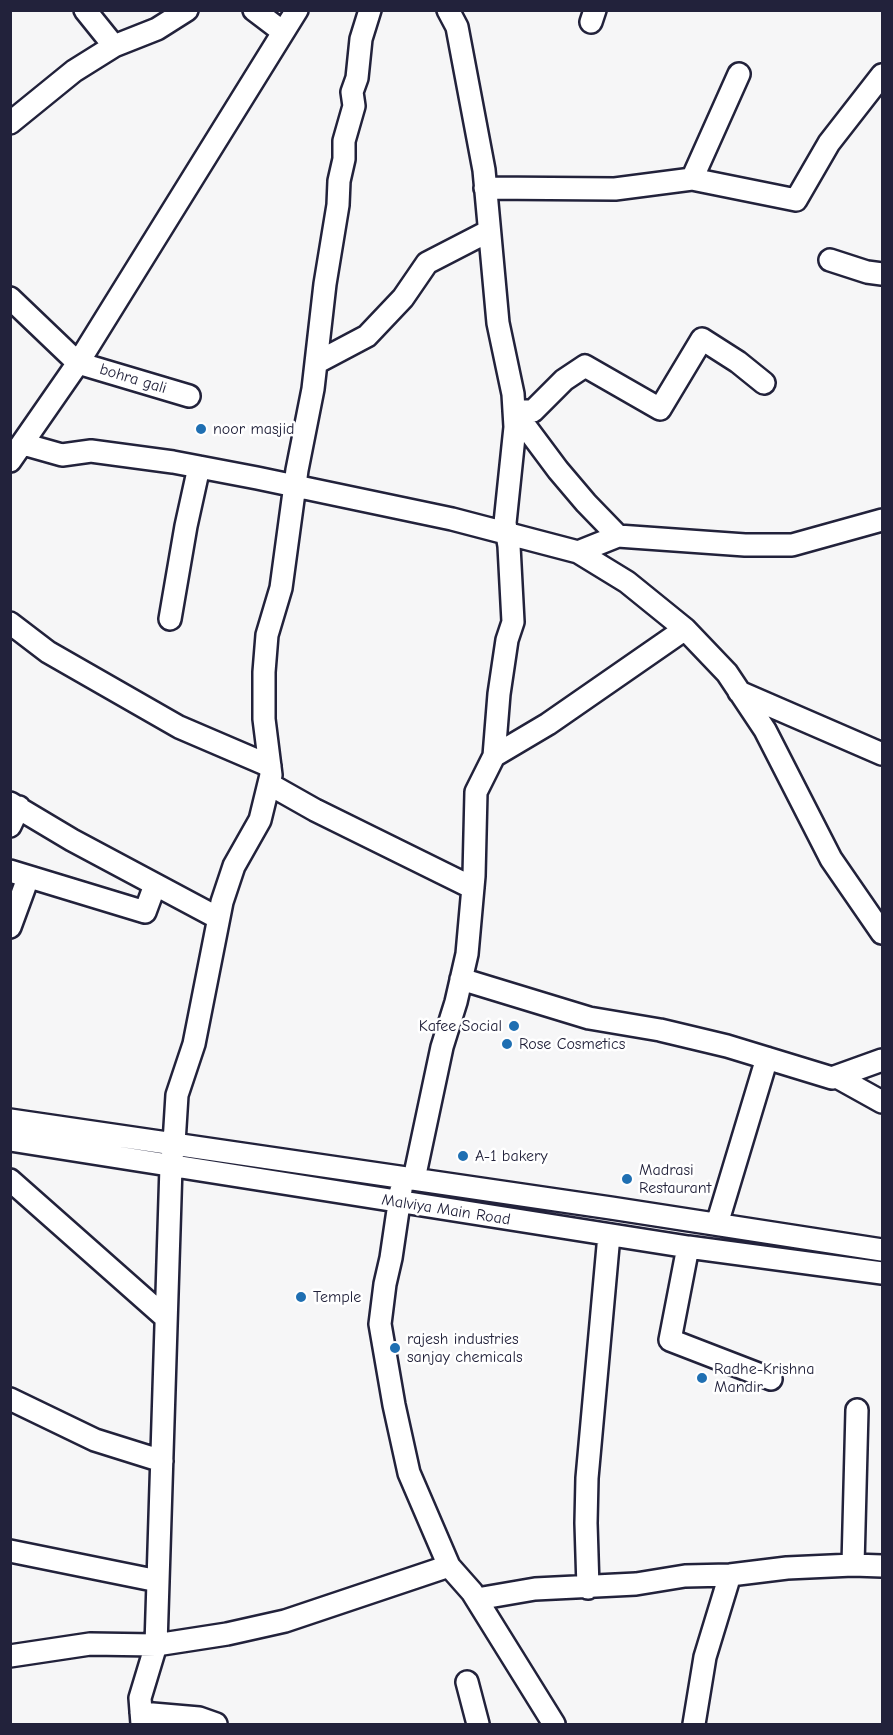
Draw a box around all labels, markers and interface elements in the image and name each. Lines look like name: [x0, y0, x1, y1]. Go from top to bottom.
street label: bohra gali: [97, 360, 169, 398]
place label: noor masjid: [213, 419, 295, 439]
marker: noor masjid: [194, 422, 208, 436]
place label: Kafee Social: [419, 1016, 502, 1036]
marker: Kafee Social: [507, 1019, 521, 1033]
place label: Rose Cosmetics: [519, 1034, 625, 1054]
marker: Rose Cosmetics: [500, 1037, 514, 1051]
place label: A-1 bakery: [475, 1146, 548, 1166]
marker: A-1 bakery: [456, 1149, 470, 1163]
place label: Madrasi Restaurant: [639, 1160, 711, 1198]
marker: Madrasi Restaurant: [620, 1172, 634, 1186]
street label: Malviya Main Road: [380, 1190, 512, 1230]
place label: Temple: [313, 1287, 361, 1307]
marker: Temple: [294, 1290, 308, 1304]
place label: rajesh industries sanjay chemicals: [407, 1329, 523, 1367]
marker: rajesh industries sanjay chemicals: [388, 1341, 402, 1355]
place label: Radhe-Krishna Mandir: [714, 1359, 814, 1397]
marker: Radhe-Krishna Mandir: [695, 1371, 709, 1385]

